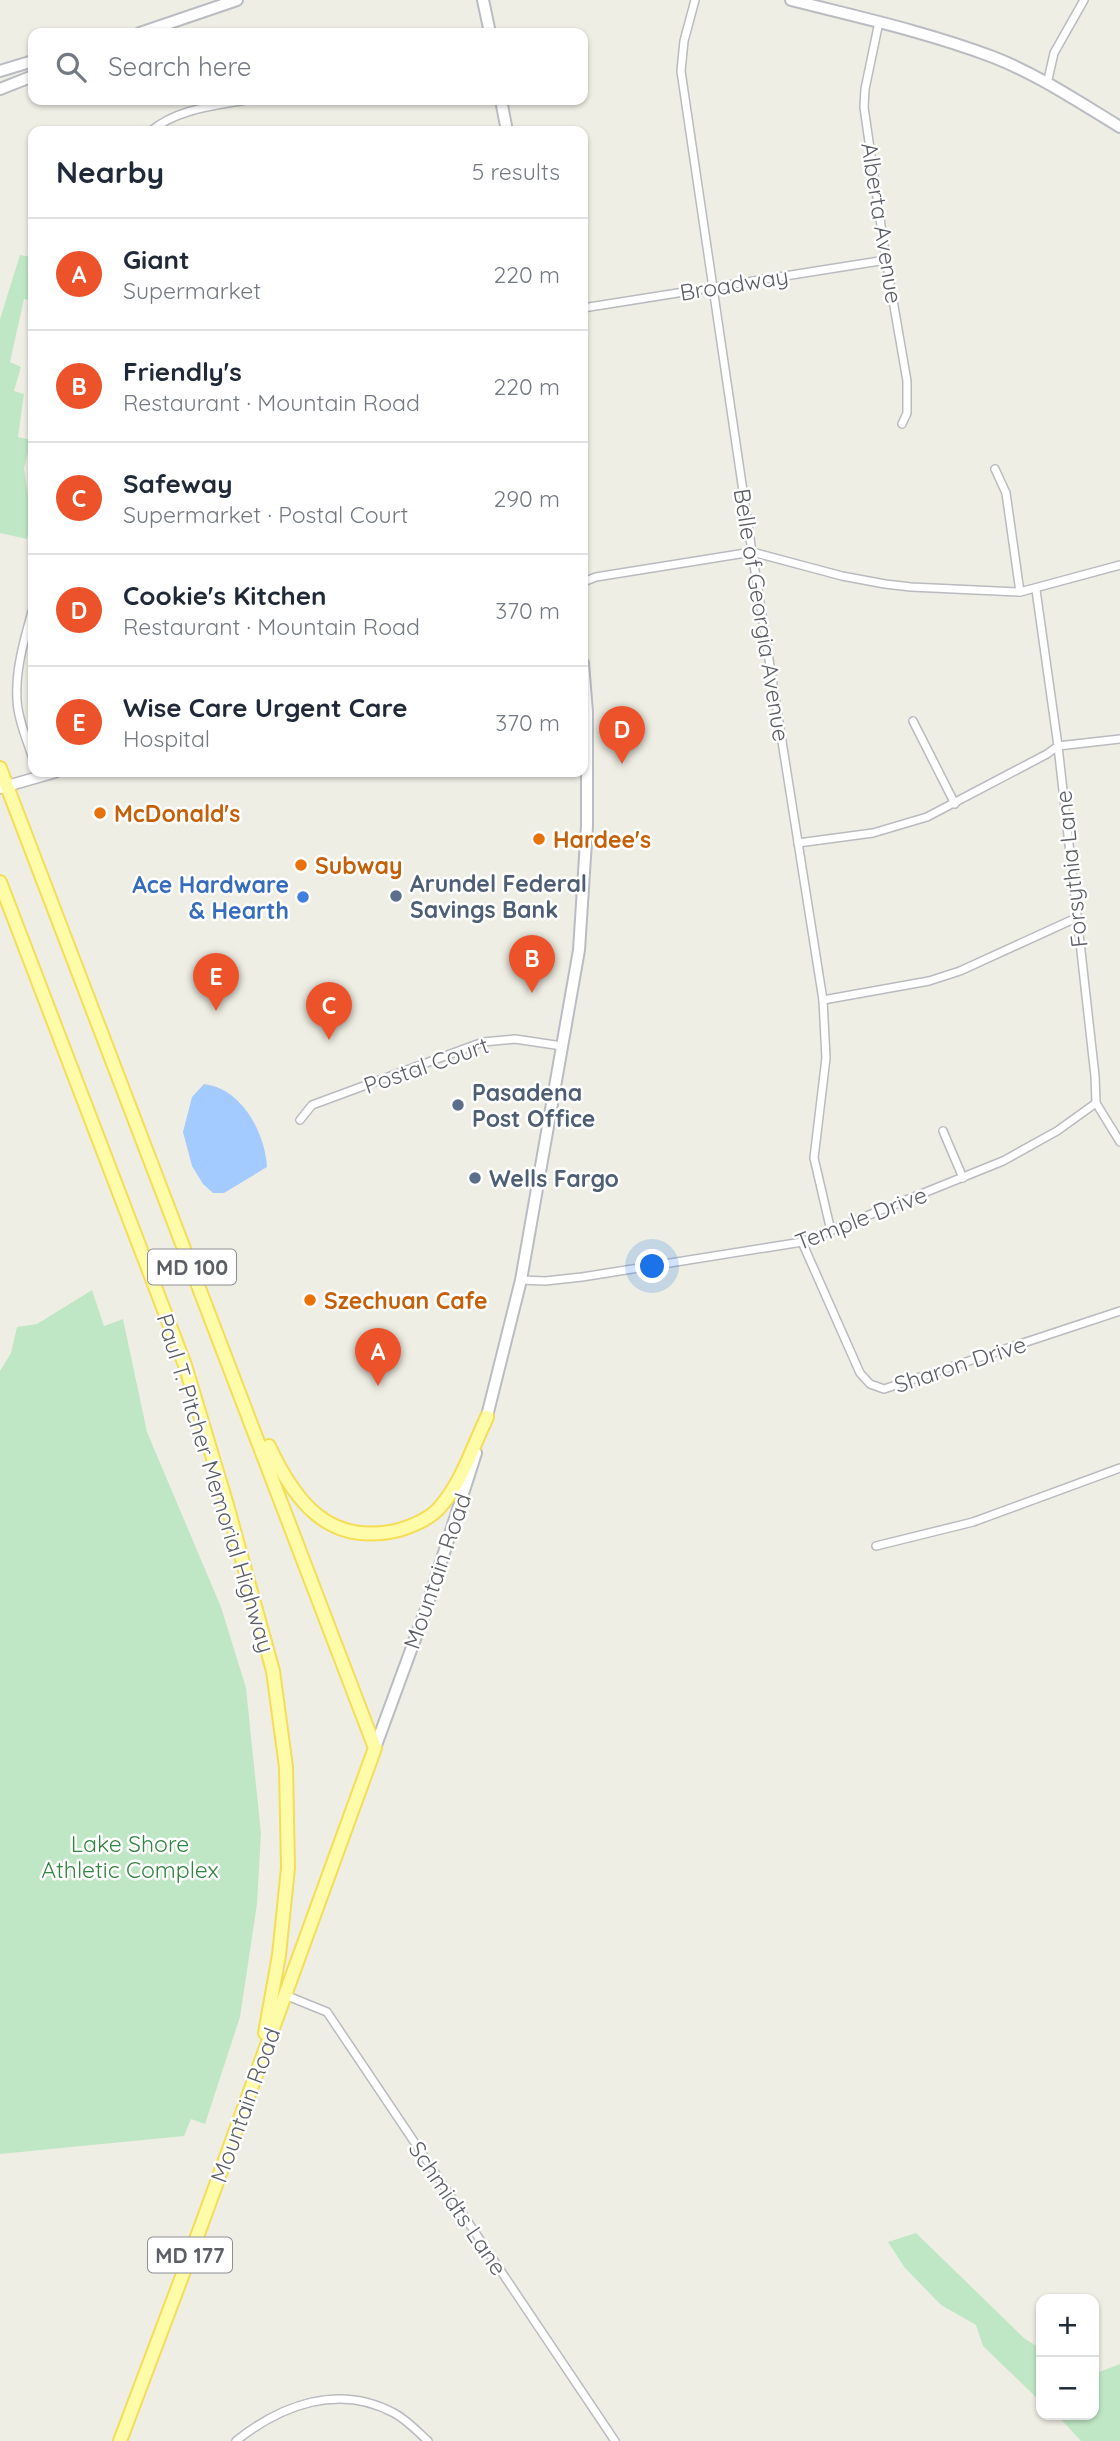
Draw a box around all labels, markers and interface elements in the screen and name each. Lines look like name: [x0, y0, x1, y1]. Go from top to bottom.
search box: [28, 28, 588, 105]
icon: search: [52, 48, 90, 86]
text: Search here: [108, 50, 252, 83]
street label: Alberta Avenue: [855, 140, 909, 306]
text: Nearby: [56, 153, 164, 191]
text: 5 results: [472, 157, 560, 186]
text: Giant: [123, 243, 190, 276]
text: A: [72, 260, 86, 289]
text: 220 m: [494, 260, 560, 289]
street label: Broadway: [678, 261, 790, 307]
text: Supermarket: [123, 276, 261, 305]
text: Friendly's: [123, 355, 242, 388]
text: B: [71, 372, 87, 401]
text: 220 m: [494, 372, 560, 401]
text: Restaurant · Mountain Road: [123, 388, 420, 417]
text: Safeway: [123, 467, 232, 500]
text: C: [72, 484, 86, 513]
text: 290 m: [493, 484, 560, 513]
street label: Belle of Georgia Avenue: [728, 487, 796, 743]
text: Supermarket · Postal Court: [123, 500, 408, 529]
text: Cookie's Kitchen: [123, 579, 327, 612]
text: D: [71, 596, 87, 625]
text: 370 m: [495, 596, 560, 625]
text: Restaurant · Mountain Road: [123, 612, 420, 641]
text: Wise Care Urgent Care: [123, 691, 408, 724]
pin: D: [599, 706, 645, 764]
text: E: [72, 708, 86, 737]
text: 370 m: [495, 708, 560, 737]
text: Hospital: [123, 724, 210, 753]
street label: Forsythia Lane: [1048, 789, 1094, 949]
place label: McDonald's: [114, 799, 240, 828]
marker: McDonald's: [92, 805, 108, 821]
place label: Hardee's: [553, 825, 651, 854]
marker: Hardee's: [531, 831, 547, 847]
place label: Subway: [315, 851, 402, 880]
marker: Subway: [293, 857, 309, 873]
place label: Arundel Federal Savings Bank: [410, 869, 587, 924]
place label: Ace Hardware & Hearth: [132, 870, 289, 925]
marker: Arundel Federal Savings Bank: [388, 888, 404, 904]
marker: Ace Hardware & Hearth: [295, 889, 311, 905]
pin: B: [509, 935, 555, 993]
pin: E: [193, 953, 239, 1011]
pin: C: [306, 982, 352, 1040]
street label: Postal Court: [360, 1030, 492, 1100]
place label: Pasadena Post Office: [472, 1078, 595, 1133]
marker: Pasadena Post Office: [450, 1097, 466, 1113]
place label: Wells Fargo: [489, 1164, 619, 1193]
marker: Wells Fargo: [467, 1170, 483, 1186]
street label: Temple Drive: [791, 1180, 931, 1256]
your location: [635, 1249, 669, 1283]
road number: MD 100: [148, 1250, 236, 1284]
place label: Szechuan Cafe: [324, 1286, 488, 1315]
marker: Szechuan Cafe: [302, 1292, 318, 1308]
street label: Paul T. Pitcher Memorial Highway: [151, 1310, 281, 1656]
pin: A: [355, 1328, 401, 1386]
street label: Sharon Drive: [890, 1329, 1030, 1399]
street label: Mountain Road: [397, 1489, 477, 1653]
park label: Lake Shore Athletic Complex: [41, 1829, 219, 1884]
street label: Mountain Road: [204, 2024, 286, 2186]
street label: Schmidts Lane: [402, 2135, 514, 2281]
road number: MD 177: [148, 2238, 232, 2272]
map controls: [1036, 2294, 1099, 2420]
button: +: [1036, 2294, 1099, 2357]
button: −: [1036, 2357, 1099, 2420]

